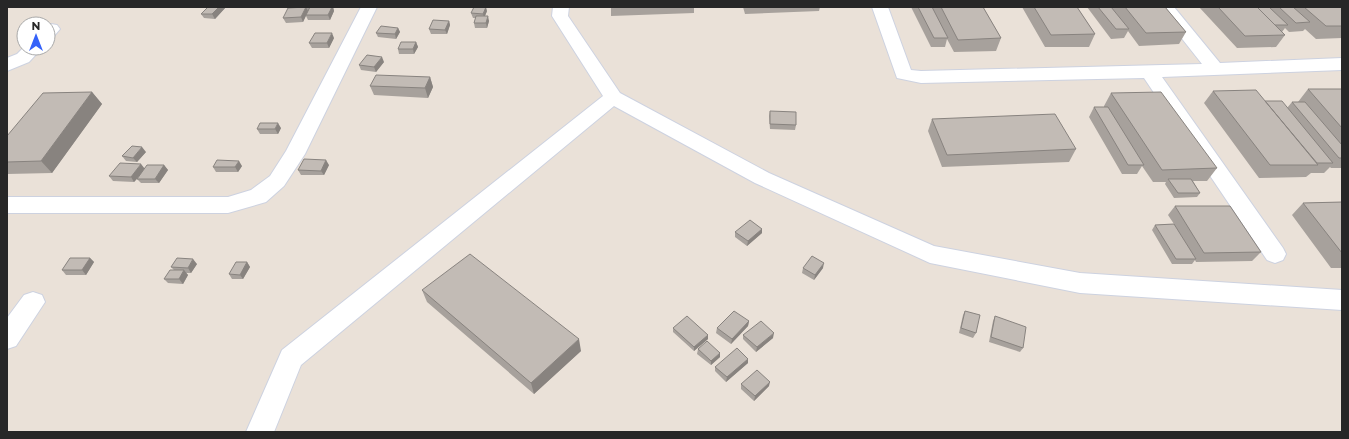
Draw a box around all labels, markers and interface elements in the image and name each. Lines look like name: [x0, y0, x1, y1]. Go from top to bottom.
north arrow: [16, 16, 56, 56]
text: N: [32, 19, 40, 33]

